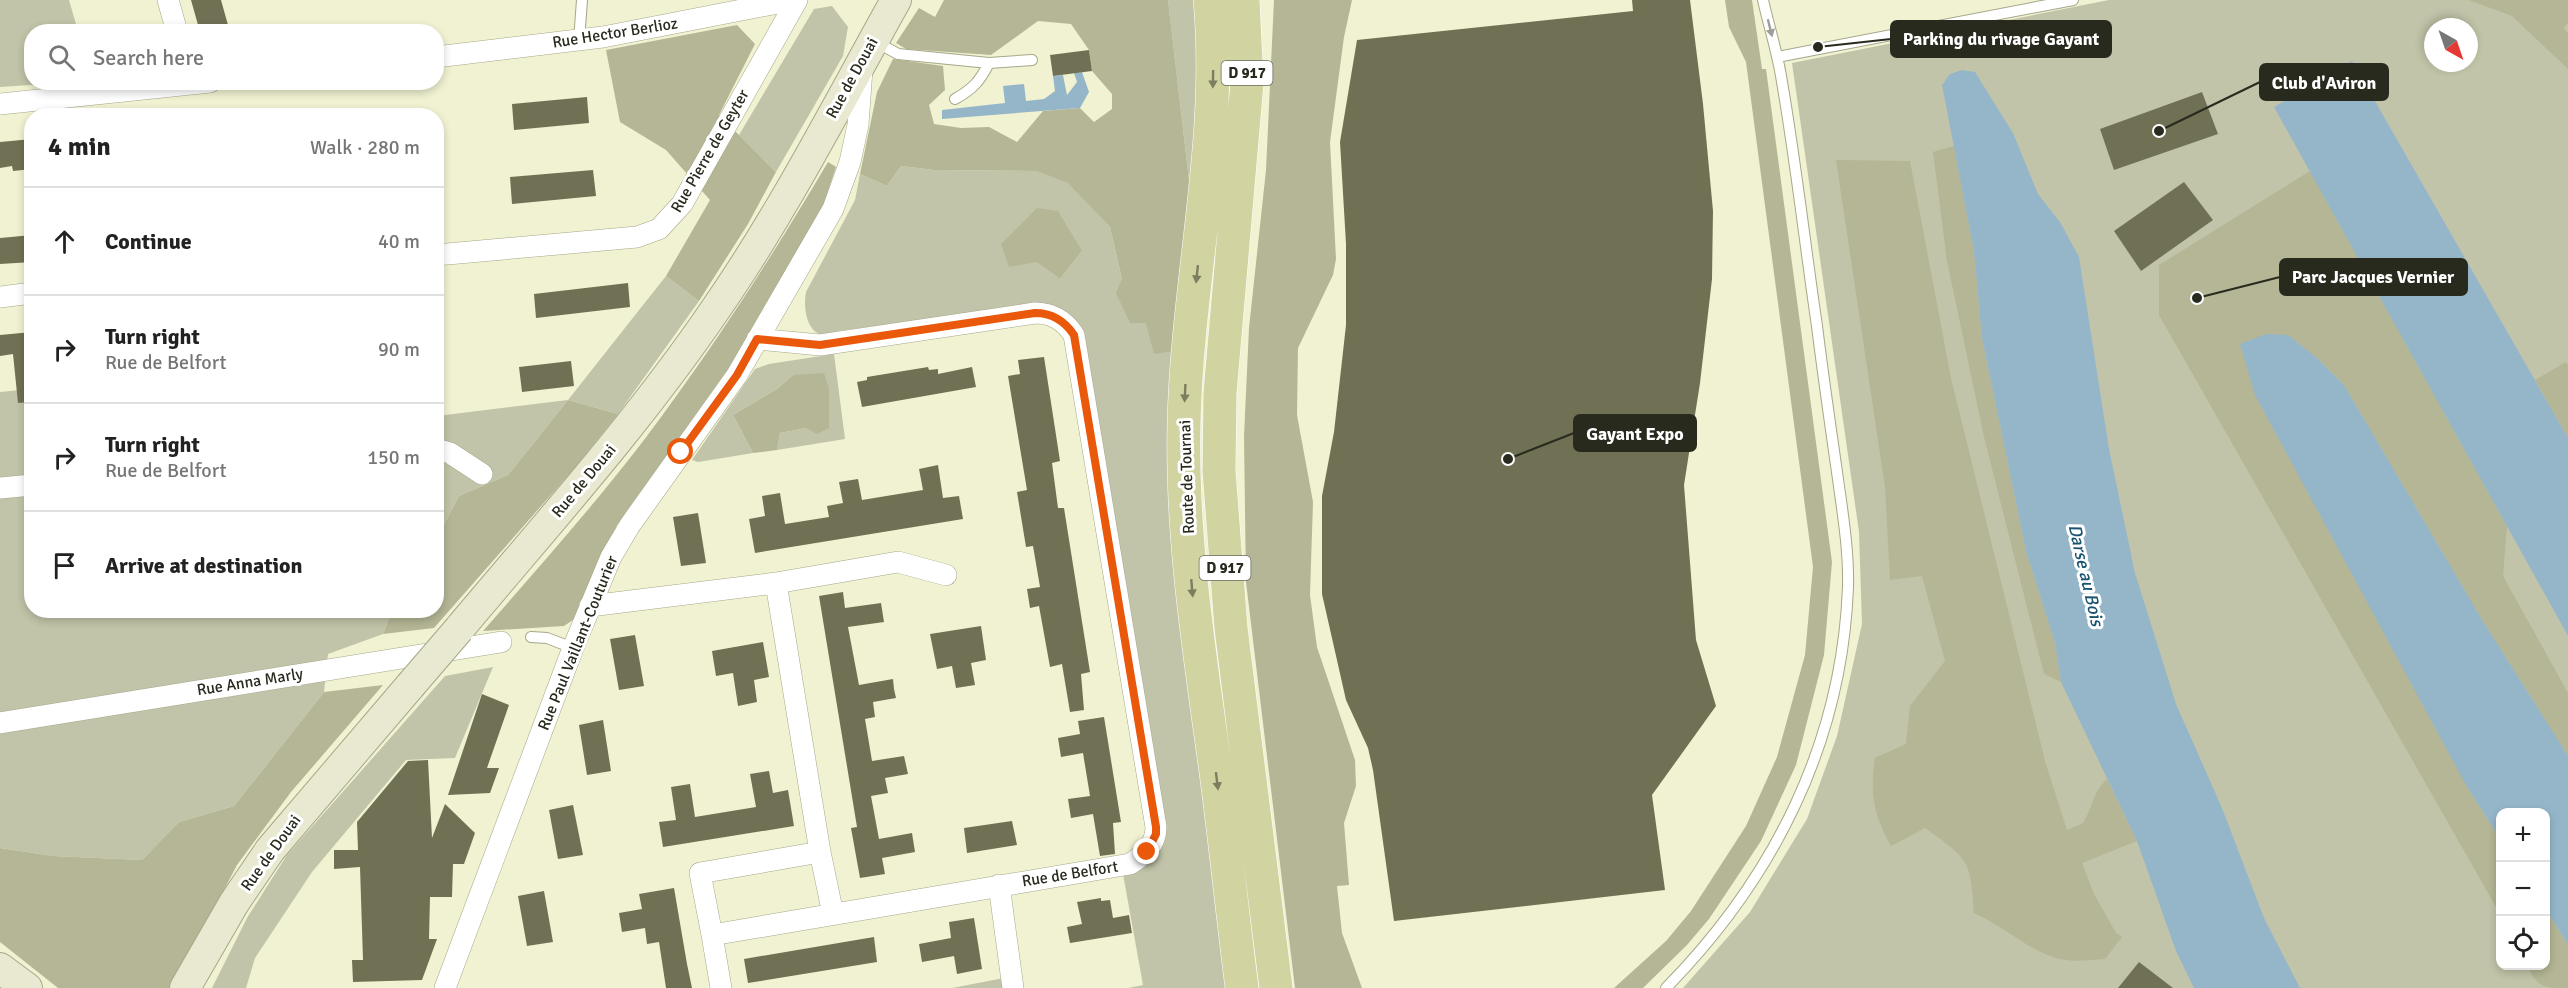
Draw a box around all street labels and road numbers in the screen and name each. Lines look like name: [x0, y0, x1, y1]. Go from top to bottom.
street label: Rue Hector Berlioz: [551, 13, 679, 53]
street label: Rue de Douai: [822, 34, 882, 122]
road number: D 917: [1222, 61, 1272, 85]
street label: Rue Pierre de Geyter: [667, 86, 753, 216]
street label: Route de Tournai: [1175, 420, 1199, 534]
street label: Rue de Douai: [548, 440, 620, 522]
street label: Rue Paul Vaillant-Couturier: [534, 552, 622, 733]
road number: D 917: [1200, 556, 1250, 580]
street label: Rue Anna Marly: [195, 664, 305, 700]
street label: Rue de Douai: [237, 811, 305, 895]
street label: Rue de Belfort: [1020, 856, 1120, 891]

